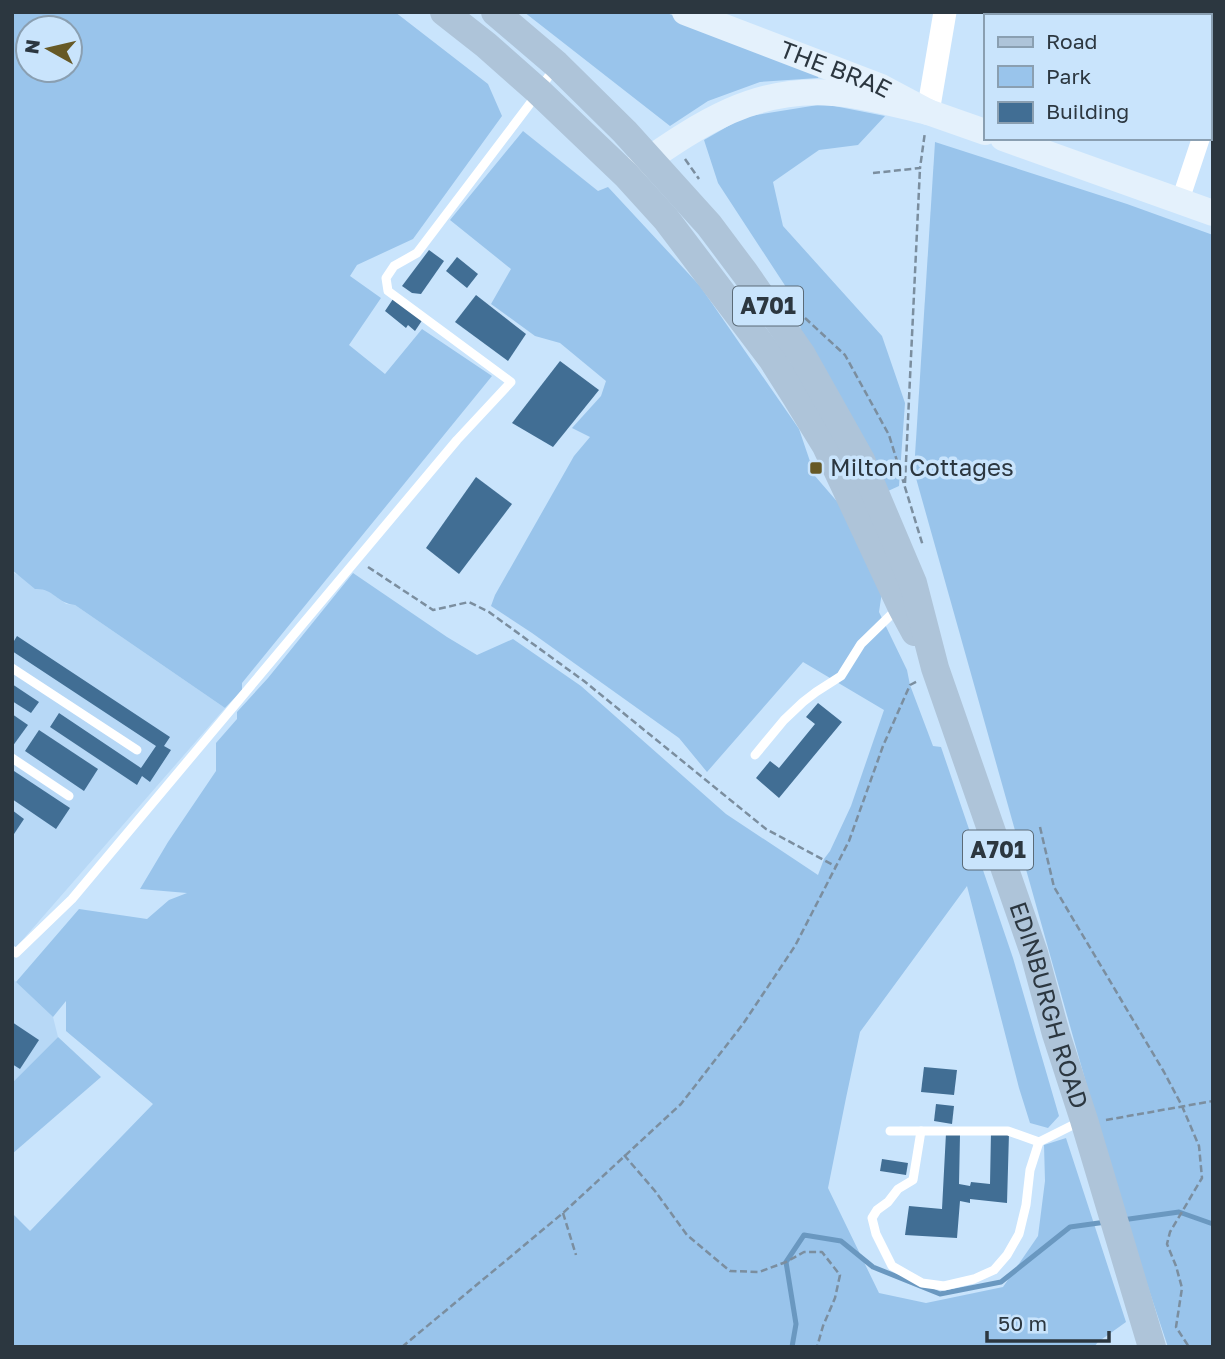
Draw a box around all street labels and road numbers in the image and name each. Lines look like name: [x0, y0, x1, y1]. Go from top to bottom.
street label: THE BRAE: [776, 34, 897, 103]
road number: A701: [733, 286, 803, 326]
road number: A701: [963, 830, 1033, 870]
street label: EDINBURGH ROAD: [1004, 898, 1095, 1112]

